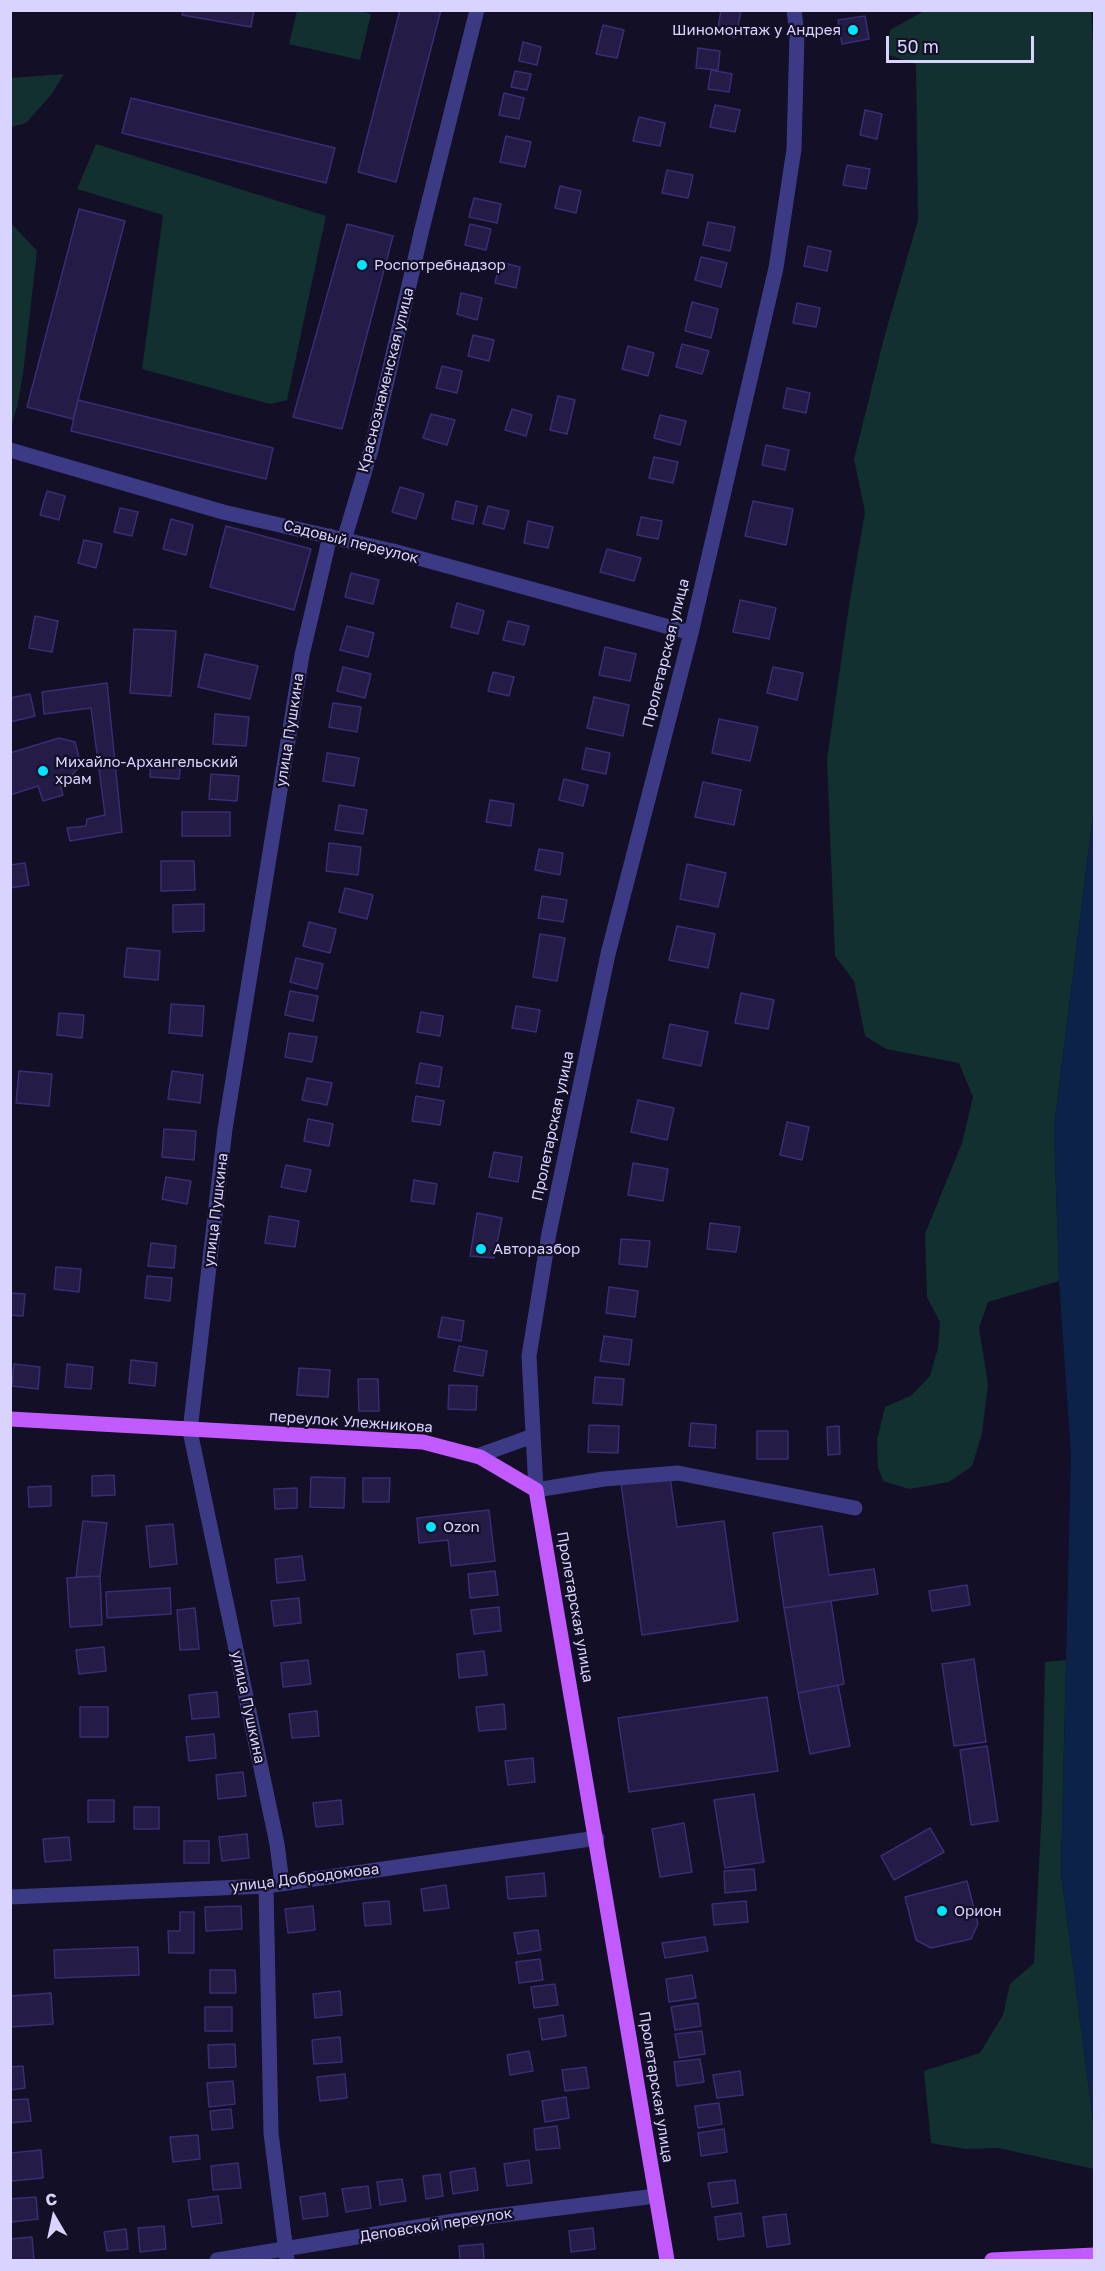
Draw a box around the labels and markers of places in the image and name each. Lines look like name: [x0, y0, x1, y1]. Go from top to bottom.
place label: Шиномонтаж у Андрея: [672, 21, 841, 39]
marker: Шиномонтаж у Андрея: [846, 23, 860, 37]
place label: Роспотребнадзор: [374, 256, 506, 274]
marker: Роспотребнадзор: [355, 258, 369, 272]
place label: Михайло-Архангельский храм: [55, 753, 238, 788]
marker: Михайло-Архангельский храм: [36, 764, 50, 778]
place label: Авторазбор: [493, 1240, 580, 1258]
marker: Авторазбор: [474, 1242, 488, 1256]
place label: Ozon: [443, 1518, 480, 1536]
marker: Ozon: [424, 1520, 438, 1534]
place label: Орион: [954, 1902, 1002, 1920]
marker: Орион: [935, 1904, 949, 1918]

